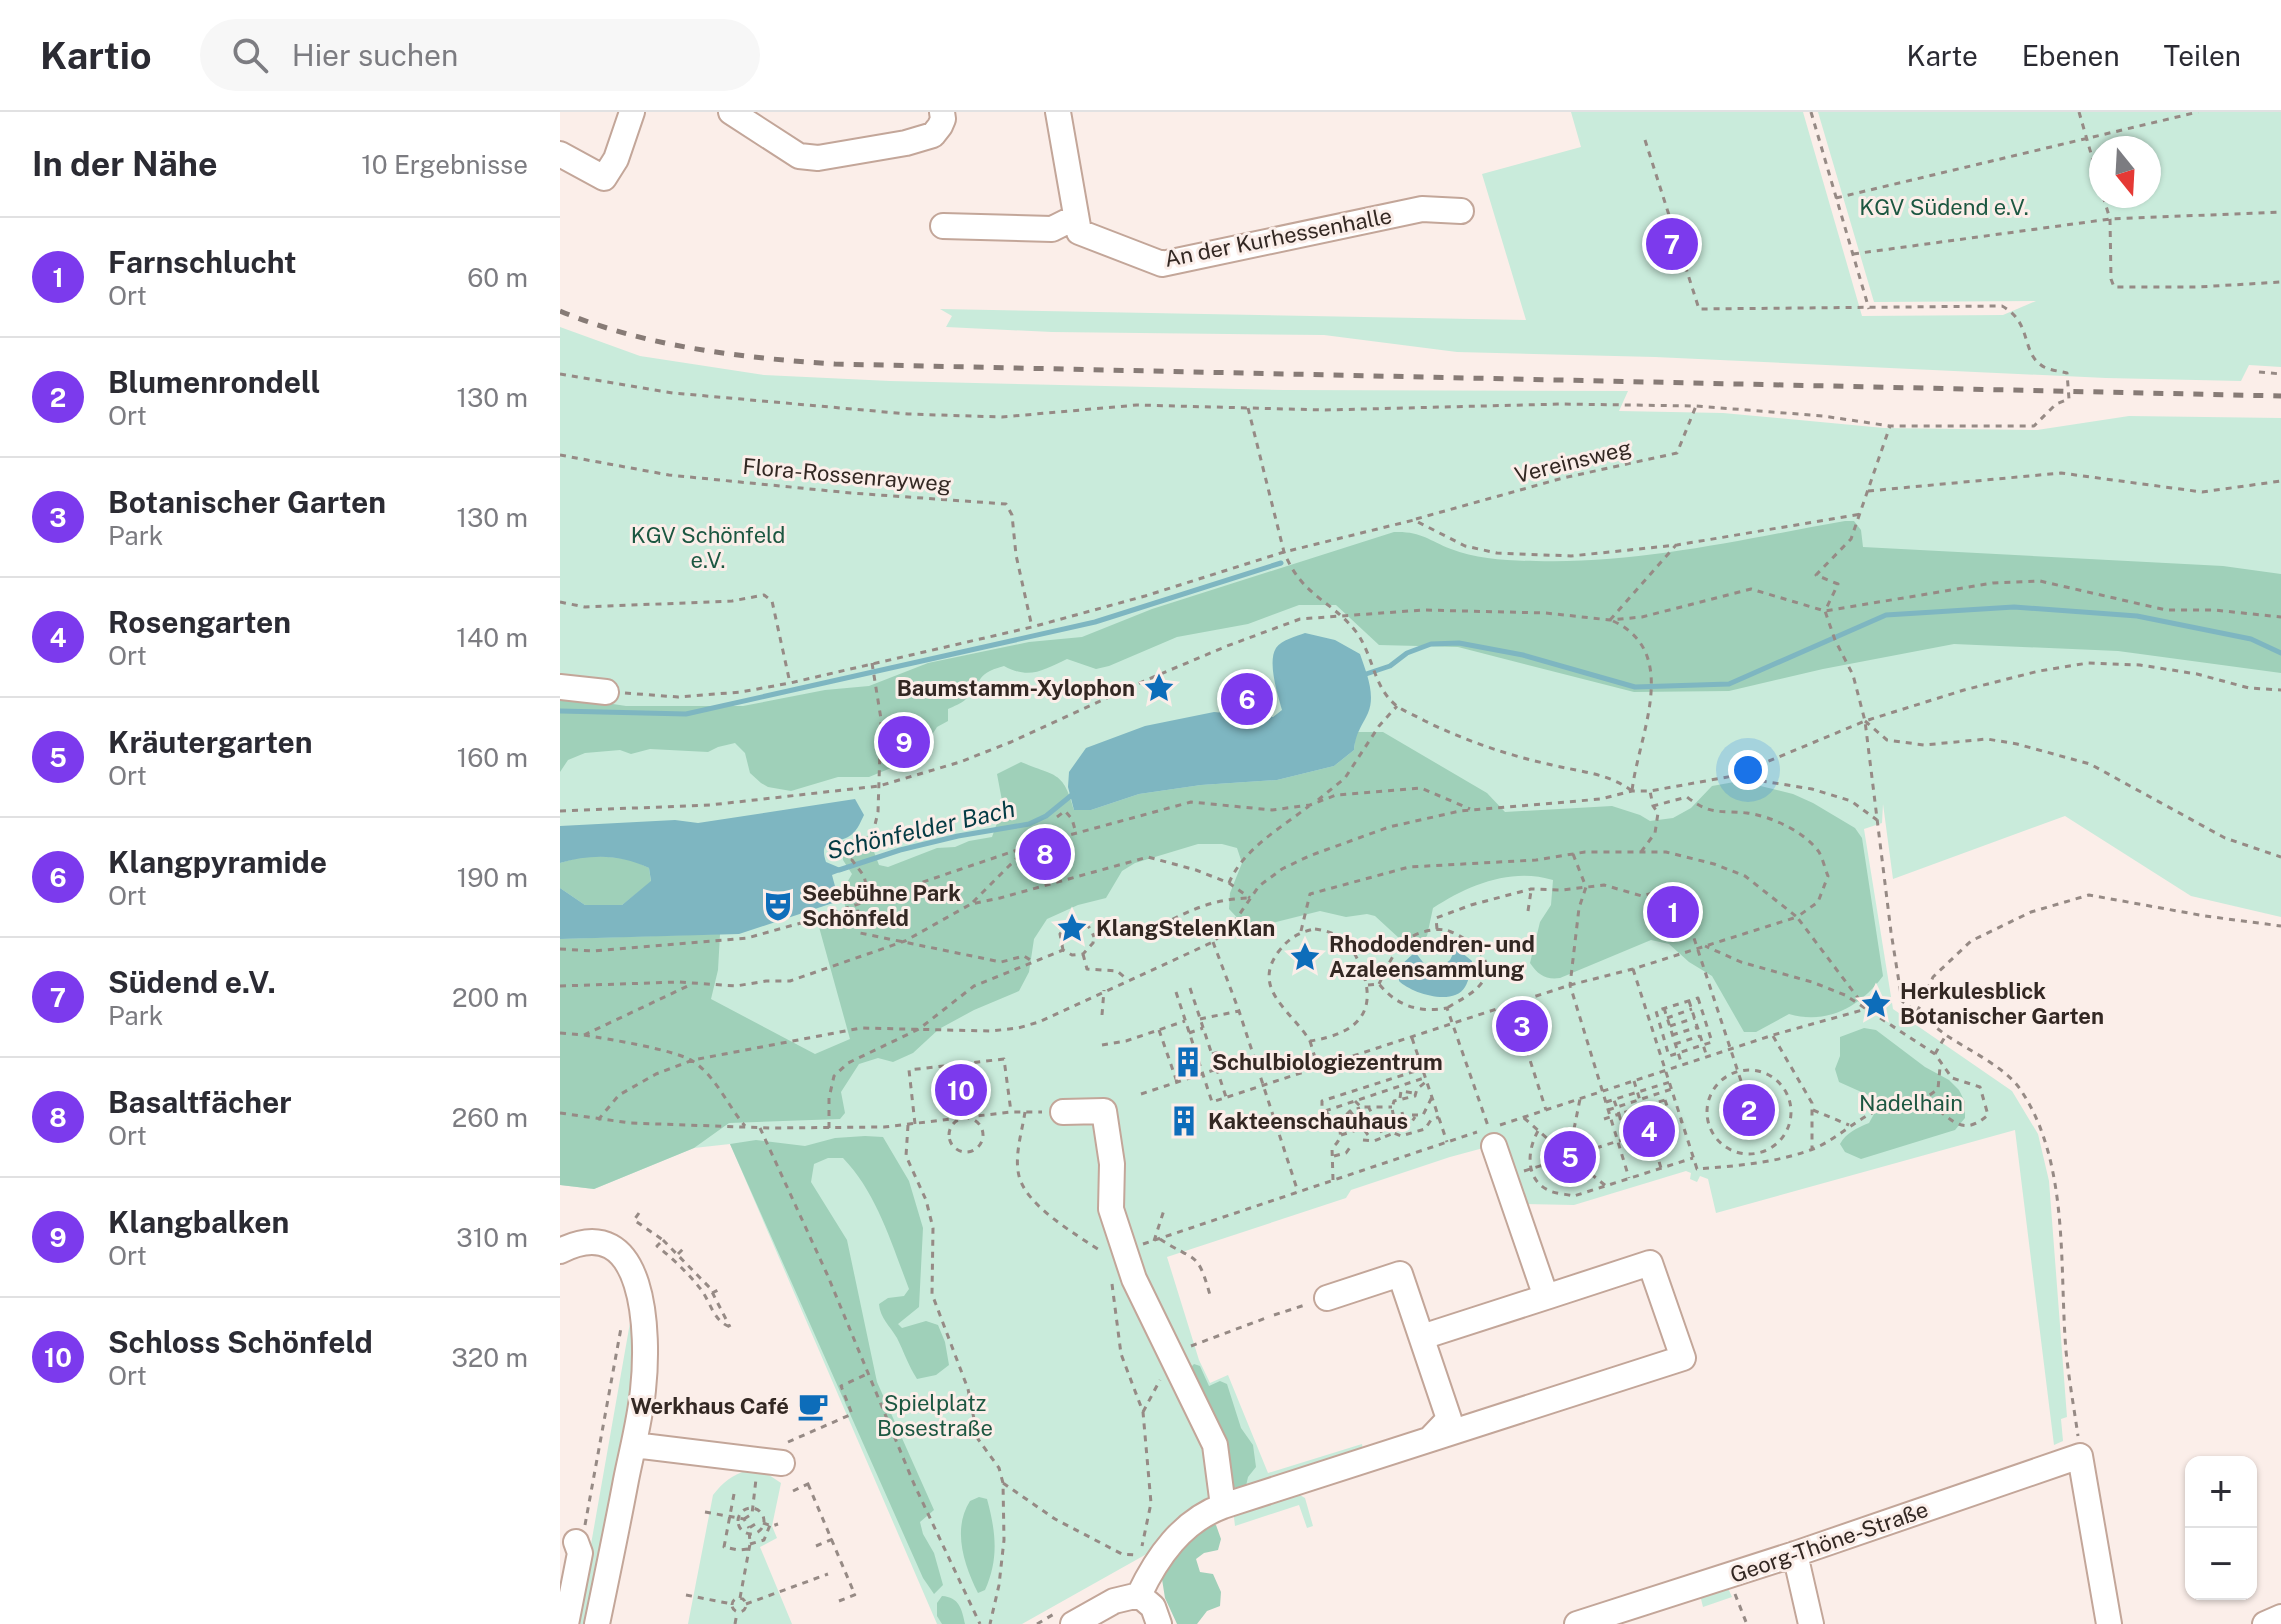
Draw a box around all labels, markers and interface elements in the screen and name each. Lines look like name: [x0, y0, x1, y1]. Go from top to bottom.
search box: [200, 19, 760, 91]
text: Kartio: [40, 33, 152, 78]
icon: search: [228, 33, 272, 77]
text: Hier suchen: [292, 37, 458, 73]
text: Karte: [1907, 39, 1978, 72]
text: Ebenen: [2022, 39, 2120, 72]
text: Teilen: [2164, 39, 2241, 72]
north arrow: [2089, 136, 2161, 208]
text: In der Nähe: [32, 144, 218, 184]
text: 10 Ergebnisse: [361, 149, 528, 180]
park label: KGV Südend e.V.: [1859, 194, 2029, 220]
street label: An der Kurhessenhalle: [1162, 202, 1394, 272]
pin: 7: [1646, 214, 1698, 274]
text: Farnschlucht: [108, 244, 297, 280]
text: 1: [52, 262, 64, 293]
text: 60 m: [467, 262, 528, 293]
text: Ort: [108, 280, 147, 311]
text: Blumenrondell: [108, 364, 320, 400]
text: 2: [50, 382, 66, 413]
text: 130 m: [456, 382, 528, 413]
text: Ort: [108, 400, 147, 431]
street label: Vereinsweg: [1512, 434, 1634, 488]
street label: Flora-Rossenrayweg: [741, 453, 953, 497]
text: Botanischer Garten: [108, 484, 386, 520]
text: 3: [49, 502, 67, 533]
text: 130 m: [456, 502, 528, 533]
text: Park: [108, 520, 163, 551]
park label: KGV Schönfeld e.V.: [631, 522, 785, 573]
text: Rosengarten: [108, 604, 291, 640]
text: 4: [49, 622, 67, 653]
text: 140 m: [456, 622, 528, 653]
text: Ort: [108, 640, 147, 671]
pin: 6: [1221, 669, 1273, 729]
place icon: Baumstamm-Xylophon: [1142, 671, 1176, 705]
place label: Baumstamm-Xylophon: [897, 675, 1135, 701]
pin: 9: [878, 712, 930, 772]
text: Kräutergarten: [108, 724, 313, 760]
text: 5: [49, 742, 67, 773]
text: 160 m: [457, 742, 528, 773]
your location: [1728, 750, 1768, 790]
text: Ort: [108, 760, 147, 791]
water label: Schönfelder Bach: [824, 794, 1018, 864]
pin: 8: [1019, 824, 1071, 884]
text: Klangpyramide: [108, 844, 327, 880]
text: 6: [49, 862, 67, 893]
text: 190 m: [457, 862, 528, 893]
text: Ort: [108, 880, 147, 911]
place label: Seebühne Park Schönfeld: [802, 880, 961, 931]
pin: 1: [1647, 882, 1699, 942]
theatre icon: Seebühne Park Schönfeld: [761, 889, 795, 923]
place icon: KlangStelenKlan: [1055, 911, 1089, 945]
place label: KlangStelenKlan: [1096, 915, 1275, 941]
place label: Rhododendren- und Azaleensammlung: [1329, 931, 1535, 982]
place icon: Rhododendren- und Azaleensammlung: [1288, 940, 1322, 974]
text: Südend e.V.: [108, 964, 276, 1000]
place label: Herkulesblick Botanischer Garten: [1900, 978, 2104, 1029]
text: 7: [50, 982, 66, 1013]
text: 200 m: [452, 982, 528, 1013]
place icon: Herkulesblick Botanischer Garten: [1859, 987, 1893, 1021]
pin: 3: [1496, 996, 1548, 1056]
text: Park: [108, 1000, 163, 1031]
building icon: Schulbiologiezentrum: [1171, 1045, 1205, 1079]
place label: Schulbiologiezentrum: [1212, 1049, 1443, 1075]
pin: 10: [935, 1060, 987, 1120]
pin: 2: [1723, 1080, 1775, 1140]
text: Basaltfächer: [108, 1084, 292, 1120]
park label: Nadelhain: [1859, 1090, 1963, 1116]
pin: 4: [1623, 1101, 1675, 1161]
text: 8: [49, 1102, 67, 1133]
text: 260 m: [452, 1102, 528, 1133]
building icon: Kakteenschauhaus: [1167, 1104, 1201, 1138]
place label: Kakteenschauhaus: [1208, 1108, 1408, 1134]
text: Ort: [108, 1120, 147, 1151]
pin: 5: [1544, 1127, 1596, 1187]
text: Klangbalken: [108, 1204, 289, 1240]
text: 9: [49, 1222, 67, 1253]
text: 310 m: [456, 1222, 528, 1253]
text: Ort: [108, 1240, 147, 1271]
text: Schloss Schönfeld: [108, 1324, 373, 1360]
text: 10: [44, 1342, 72, 1373]
text: 320 m: [451, 1342, 528, 1373]
text: Ort: [108, 1360, 147, 1391]
cafe icon: Werkhaus Café: [796, 1389, 830, 1423]
park label: Spielplatz Bosestraße: [877, 1390, 993, 1441]
place label: Werkhaus Café: [630, 1393, 789, 1419]
map controls: [2185, 1456, 2257, 1600]
button: +: [2185, 1456, 2257, 1528]
street label: Georg-Thöne-Straße: [1727, 1496, 1931, 1588]
button: −: [2185, 1528, 2257, 1600]

